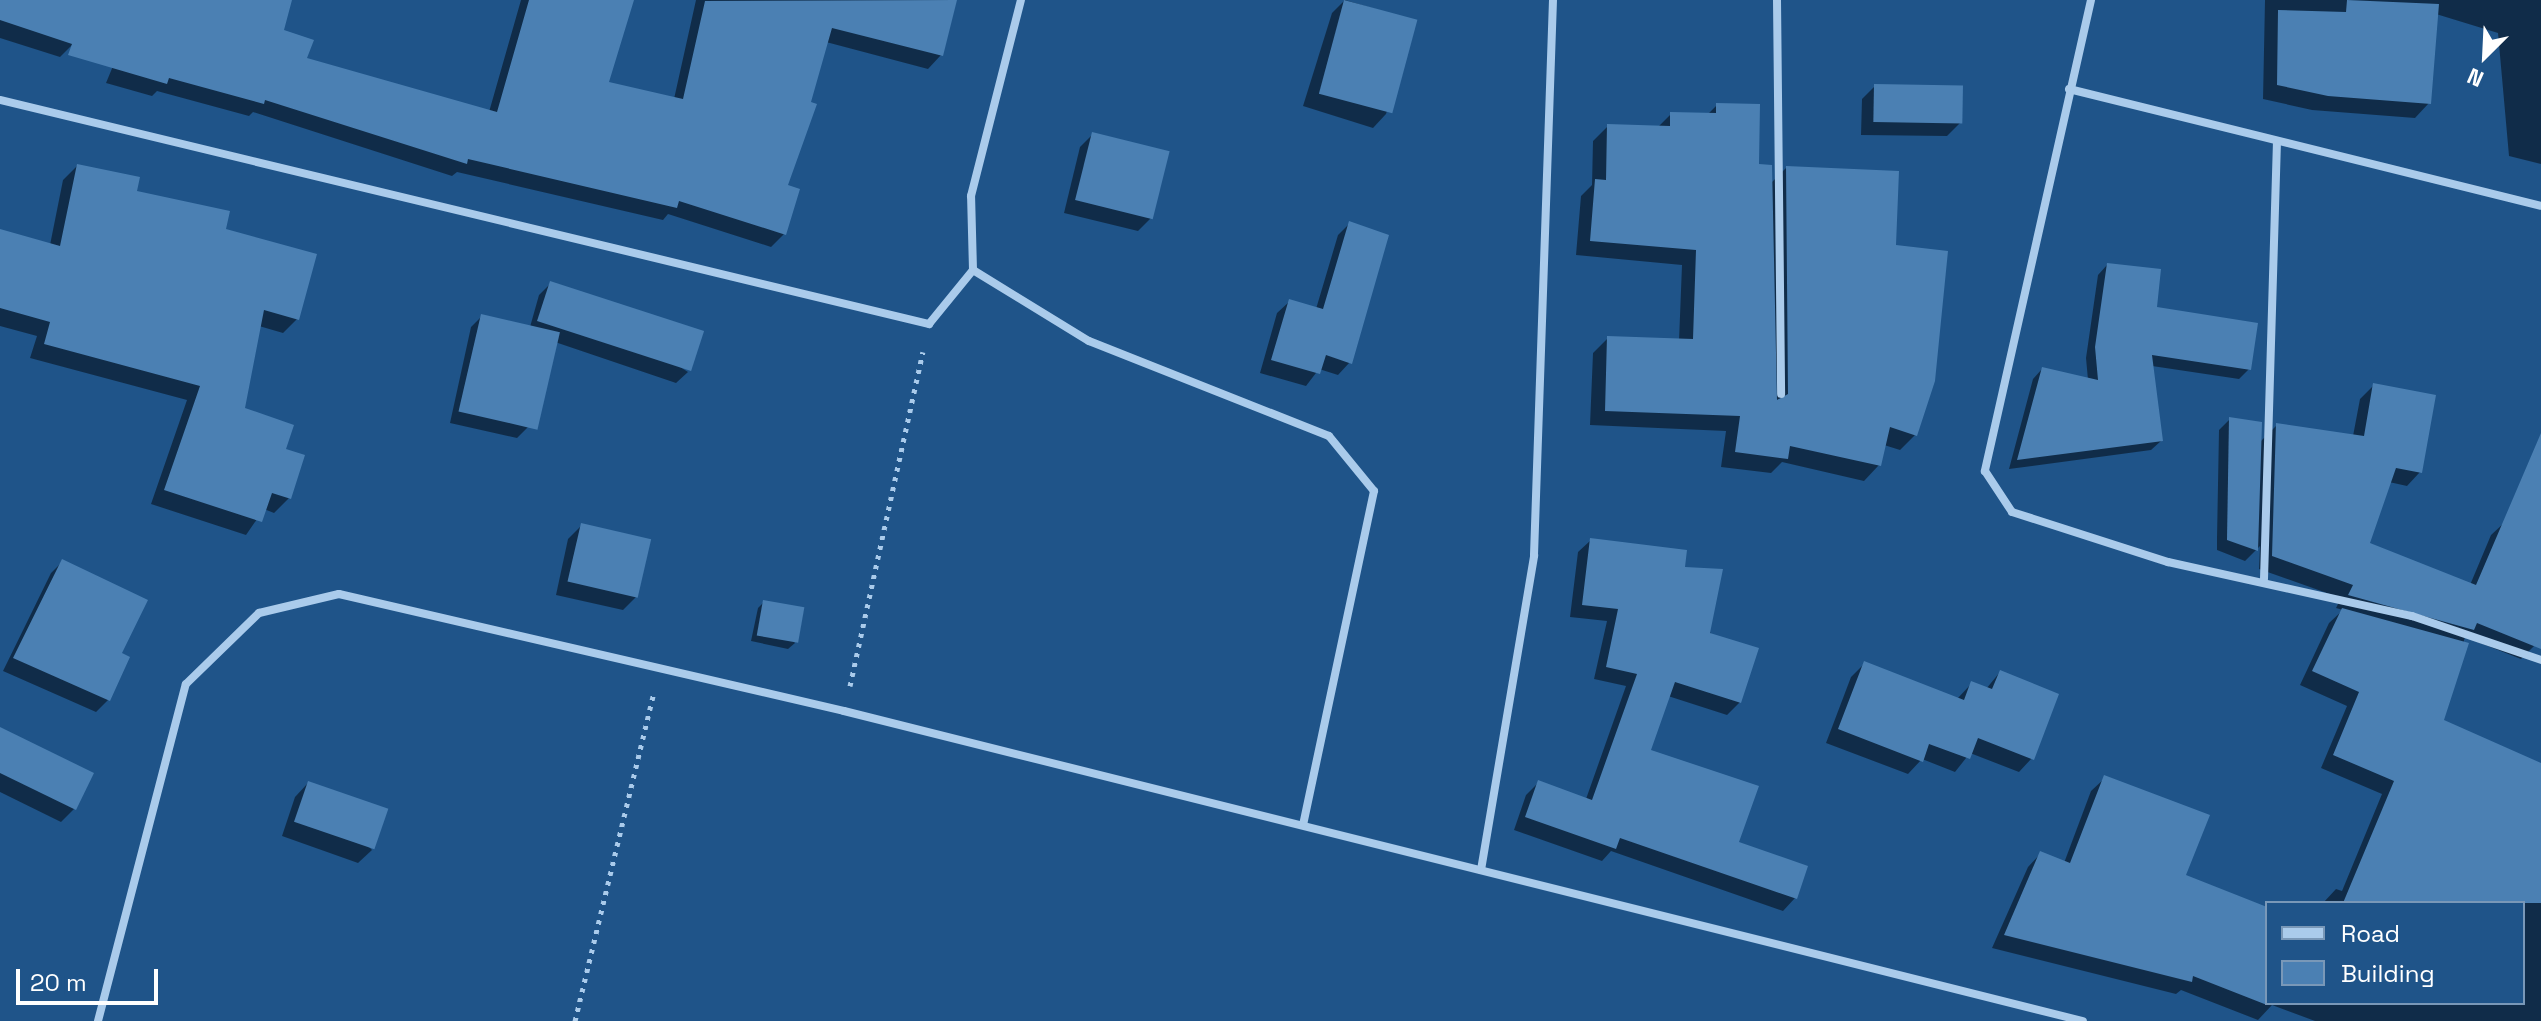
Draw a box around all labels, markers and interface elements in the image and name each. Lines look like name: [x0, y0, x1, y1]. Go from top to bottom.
north arrow: [2445, 16, 2525, 96]
text: N: [2463, 62, 2488, 94]
legend: [2265, 901, 2525, 1005]
text: Road: [2341, 918, 2400, 949]
scale bar: [20, 953, 162, 1003]
text: Building: [2341, 958, 2435, 989]
text: 20 m: [30, 967, 87, 998]

